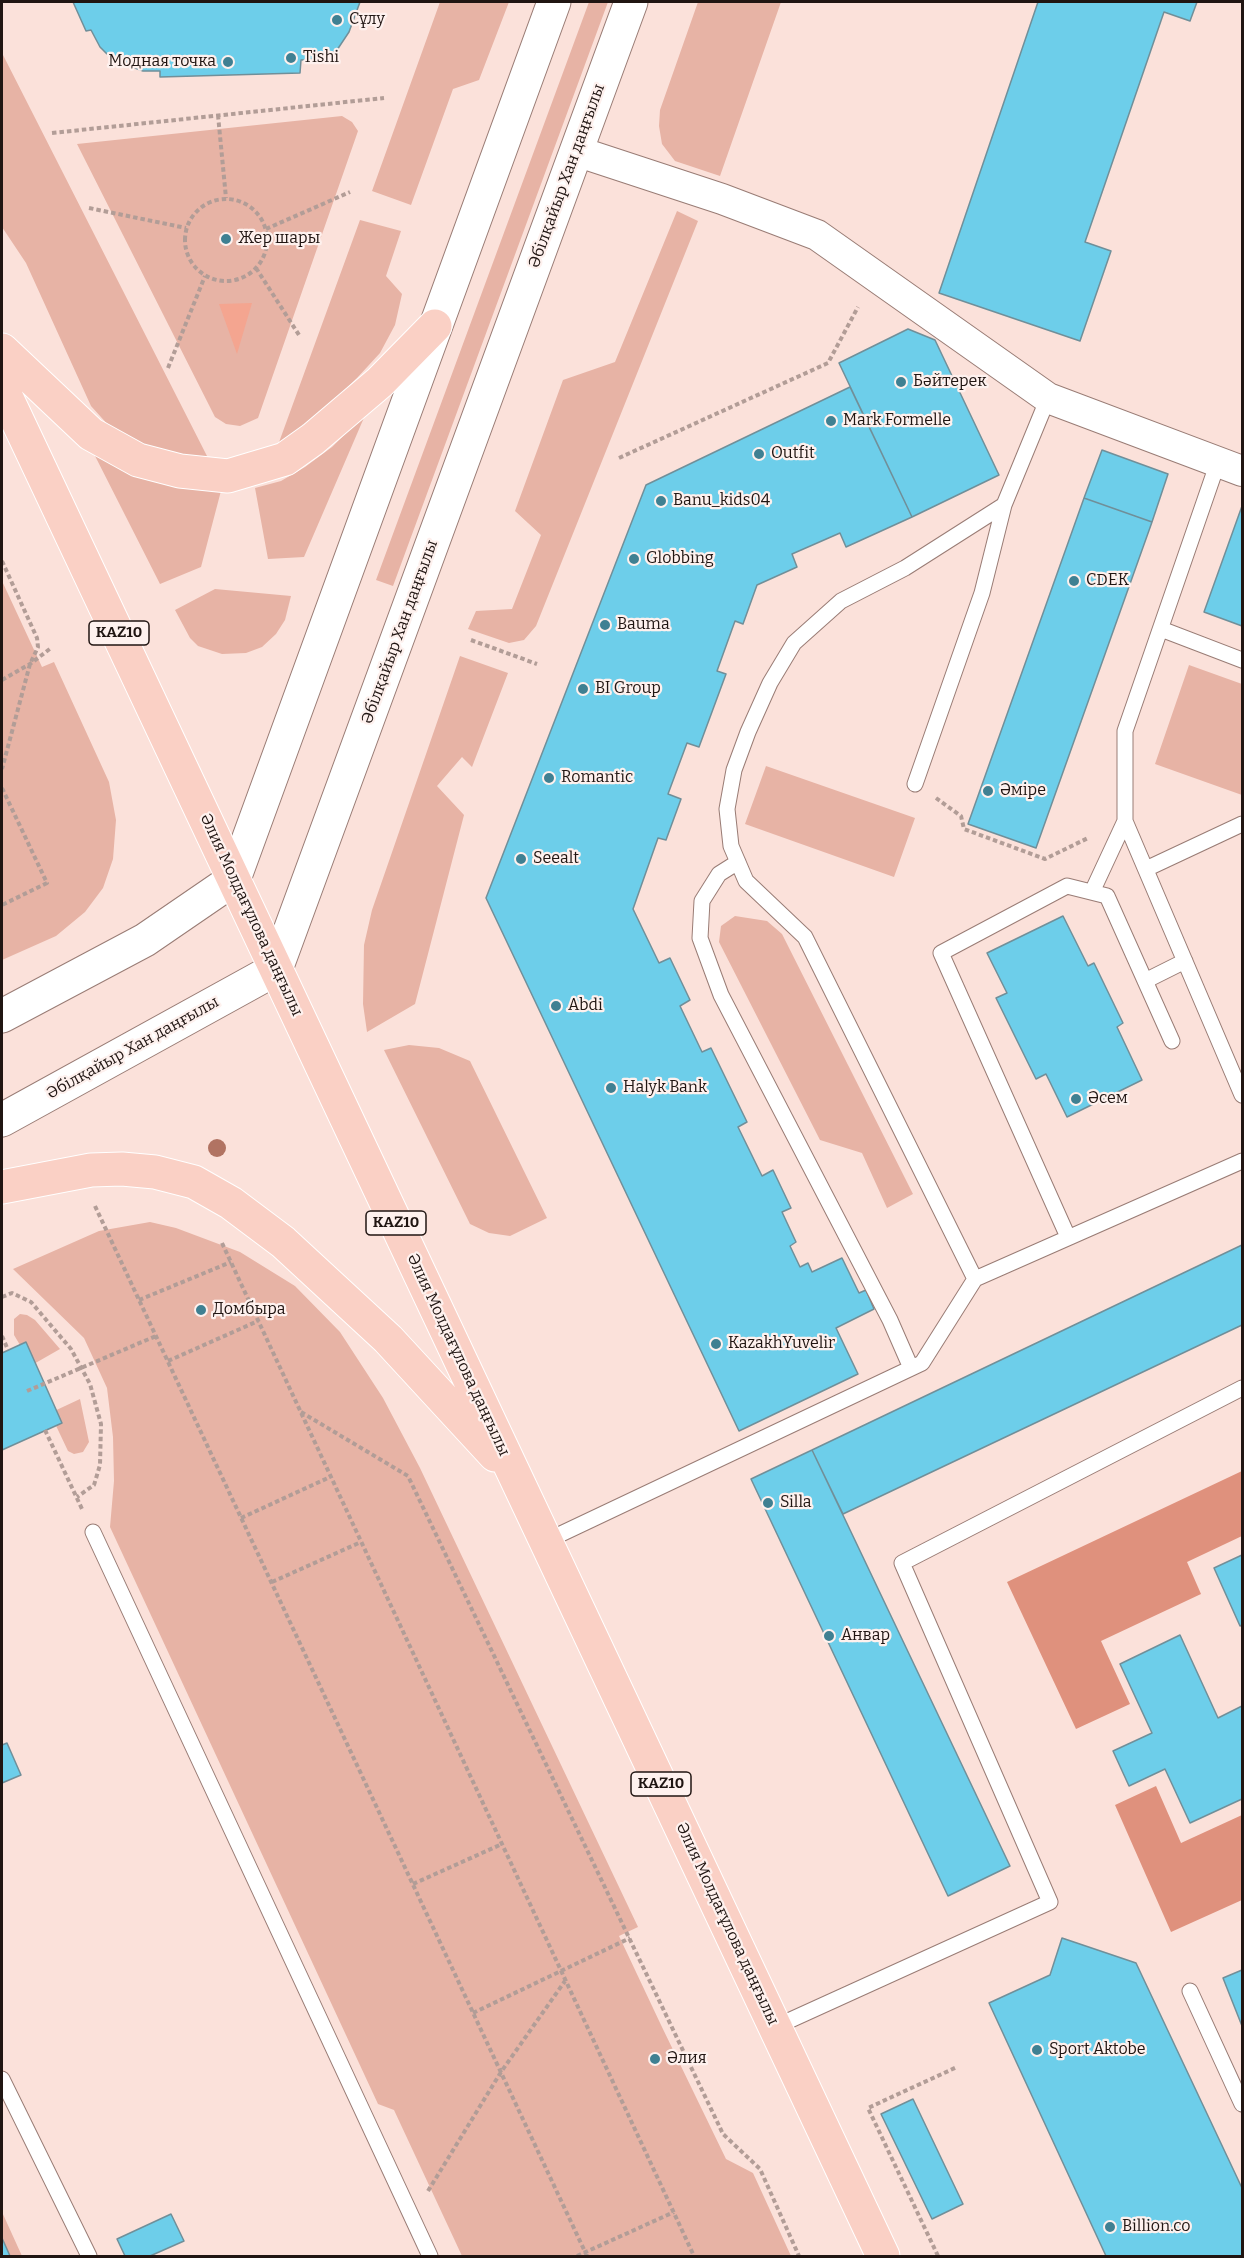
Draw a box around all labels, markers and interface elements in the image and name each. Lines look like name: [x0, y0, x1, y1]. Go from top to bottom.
place label: Сұлу: [349, 10, 385, 30]
marker: Сұлу: [330, 13, 344, 27]
place label: Tishi: [303, 48, 339, 68]
marker: Tishi: [284, 51, 298, 65]
place label: Модная точка: [108, 52, 216, 72]
marker: Модная точка: [221, 55, 235, 69]
street label: Әбілқайыр Хан даңғылы: [525, 82, 609, 270]
place label: Жер шары: [238, 229, 320, 249]
marker: Жер шары: [219, 232, 233, 246]
place label: Бәйтерек: [913, 372, 987, 392]
marker: Бәйтерек: [894, 375, 908, 389]
place label: Mark Formelle: [843, 411, 951, 431]
marker: Mark Formelle: [824, 414, 838, 428]
place label: Outfit: [771, 444, 815, 464]
marker: Outfit: [752, 447, 766, 461]
place label: Banu_kids04: [673, 491, 770, 511]
marker: Banu_kids04: [654, 494, 668, 508]
street label: Әбілқайыр Хан даңғылы: [358, 538, 442, 726]
place label: Globbing: [646, 549, 714, 569]
marker: Globbing: [627, 552, 641, 566]
place label: CDEK: [1086, 571, 1129, 591]
marker: CDEK: [1067, 574, 1081, 588]
place label: Bauma: [617, 615, 670, 635]
marker: Bauma: [598, 618, 612, 632]
road number: KAZ10: [89, 621, 149, 645]
place label: BI Group: [595, 679, 661, 699]
marker: BI Group: [576, 682, 590, 696]
place label: Romantic: [561, 768, 633, 788]
marker: Romantic: [542, 771, 556, 785]
place label: Әміре: [1000, 781, 1046, 801]
marker: Әміре: [981, 784, 995, 798]
street label: Әлия Молдағұлова даңғылы: [196, 811, 306, 1019]
place label: Seealt: [533, 849, 579, 869]
marker: Seealt: [514, 852, 528, 866]
street label: Әбілқайыр Хан даңғылы: [44, 993, 222, 1103]
place label: Abdi: [568, 996, 603, 1016]
marker: Abdi: [549, 999, 563, 1013]
place label: Halyk Bank: [623, 1078, 707, 1098]
marker: Halyk Bank: [604, 1081, 618, 1095]
place label: Әсем: [1088, 1089, 1128, 1109]
marker: Әсем: [1069, 1092, 1083, 1106]
road number: KAZ10: [366, 1211, 426, 1235]
street label: Әлия Молдағұлова даңғылы: [403, 1251, 513, 1459]
place label: Домбыра: [213, 1300, 285, 1320]
marker: Домбыра: [194, 1303, 208, 1317]
place label: KazakhYuvelir: [728, 1334, 835, 1354]
marker: KazakhYuvelir: [709, 1337, 723, 1351]
place label: Silla: [780, 1493, 812, 1513]
marker: Silla: [761, 1496, 775, 1510]
place label: Анвар: [841, 1626, 890, 1646]
marker: Анвар: [822, 1629, 836, 1643]
road number: KAZ10: [631, 1772, 691, 1796]
street label: Әлия Молдағұлова даңғылы: [672, 1820, 782, 2028]
place label: Sport Aktobe: [1049, 2040, 1146, 2060]
marker: Sport Aktobe: [1030, 2043, 1044, 2057]
place label: Әлия: [667, 2049, 707, 2069]
marker: Әлия: [648, 2052, 662, 2066]
place label: Billion.co: [1122, 2217, 1190, 2237]
marker: Billion.co: [1103, 2220, 1117, 2234]

